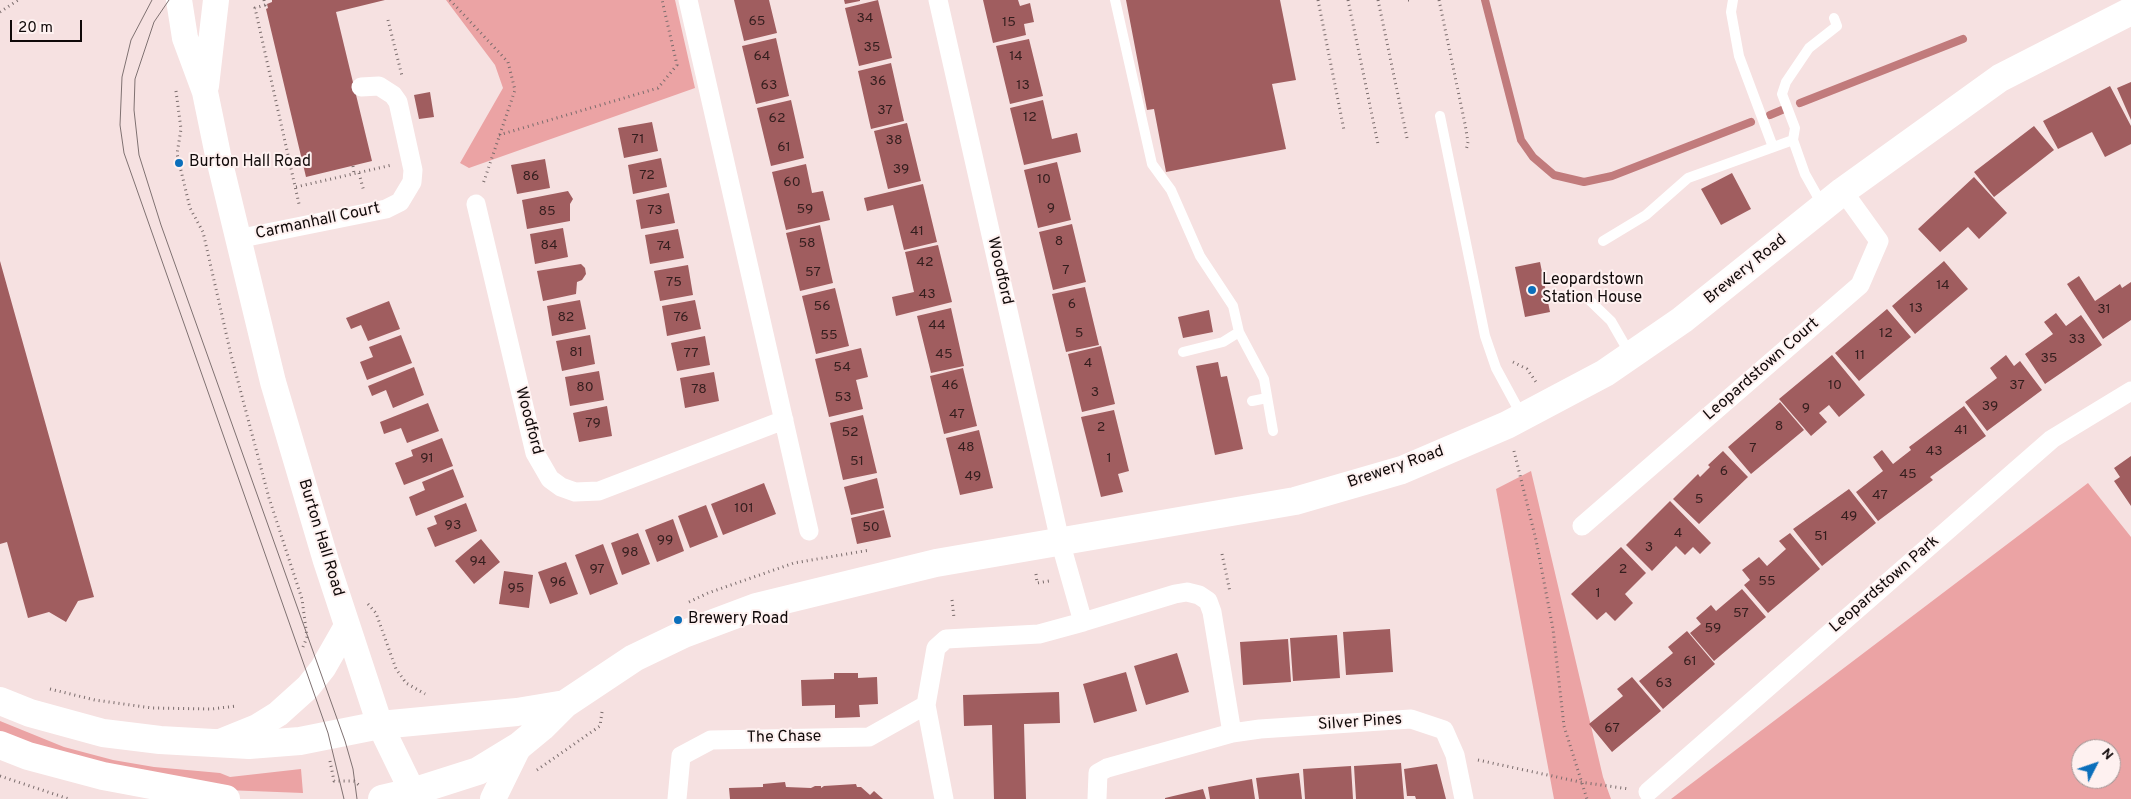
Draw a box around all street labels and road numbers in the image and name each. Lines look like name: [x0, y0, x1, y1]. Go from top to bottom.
street label: Carmanhall Court: [254, 199, 382, 245]
street label: Brewery Road: [1701, 231, 1791, 309]
street label: Woodford: [982, 235, 1016, 307]
street label: Leopardstown Court: [1700, 315, 1824, 425]
street label: Woodford: [510, 385, 546, 457]
street label: Brewery Road: [1345, 443, 1447, 493]
street label: Burton Hall Road: [293, 477, 347, 599]
street label: Leopardstown Park: [1826, 532, 1944, 638]
street label: Silver Pines: [1317, 710, 1403, 736]
street label: The Chase: [746, 728, 822, 748]

